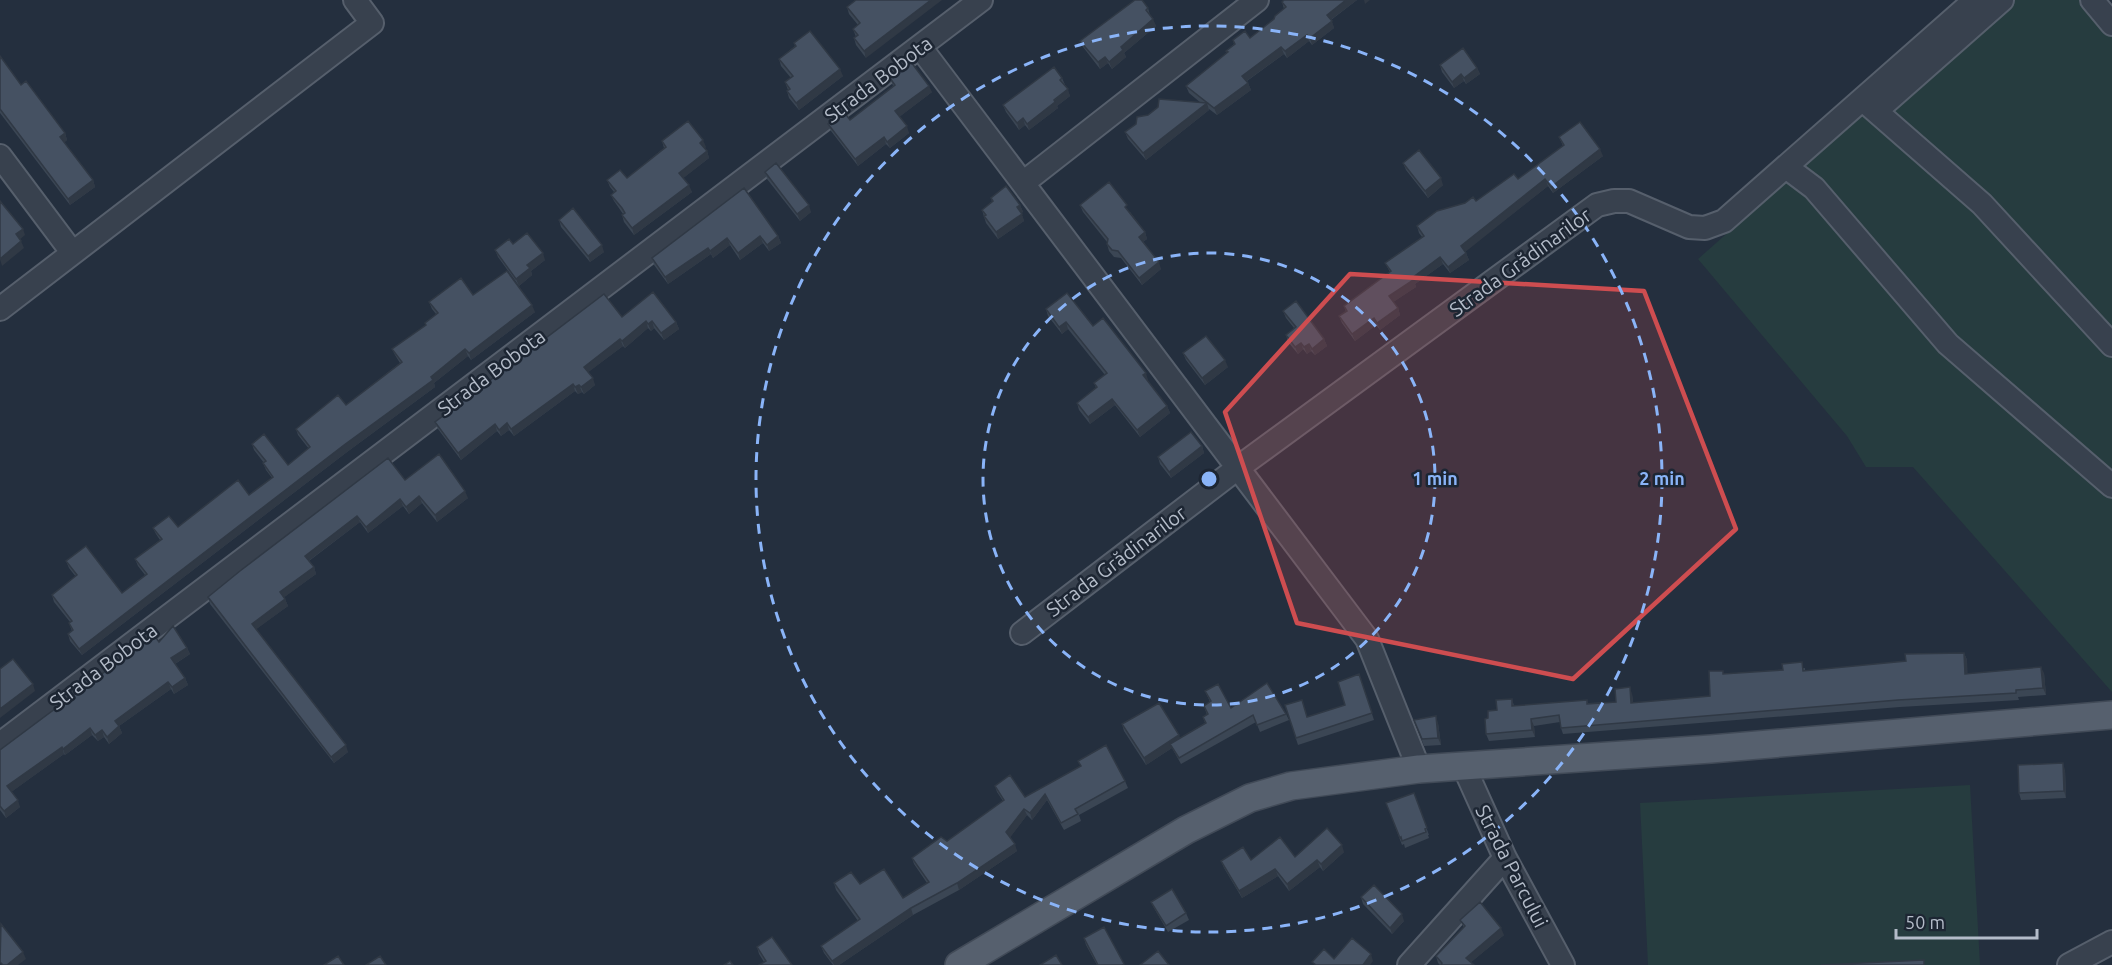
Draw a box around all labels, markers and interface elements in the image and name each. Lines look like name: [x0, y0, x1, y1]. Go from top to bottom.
street label: Strada Bobota: [820, 31, 936, 127]
street label: Strada Grădinarilor: [1445, 203, 1595, 321]
street label: Strada Bobota: [433, 324, 549, 420]
text: 1 min: [1412, 468, 1458, 488]
text: 2 min: [1639, 468, 1685, 488]
centre of rings: [1199, 469, 1219, 489]
street label: Strada Grădinarilor: [1042, 501, 1191, 621]
street label: Strada Bobota: [45, 618, 161, 714]
street label: Strada Parcului: [1471, 801, 1553, 931]
scale bar: [1896, 902, 2037, 940]
text: 50 m: [1905, 912, 1945, 932]

